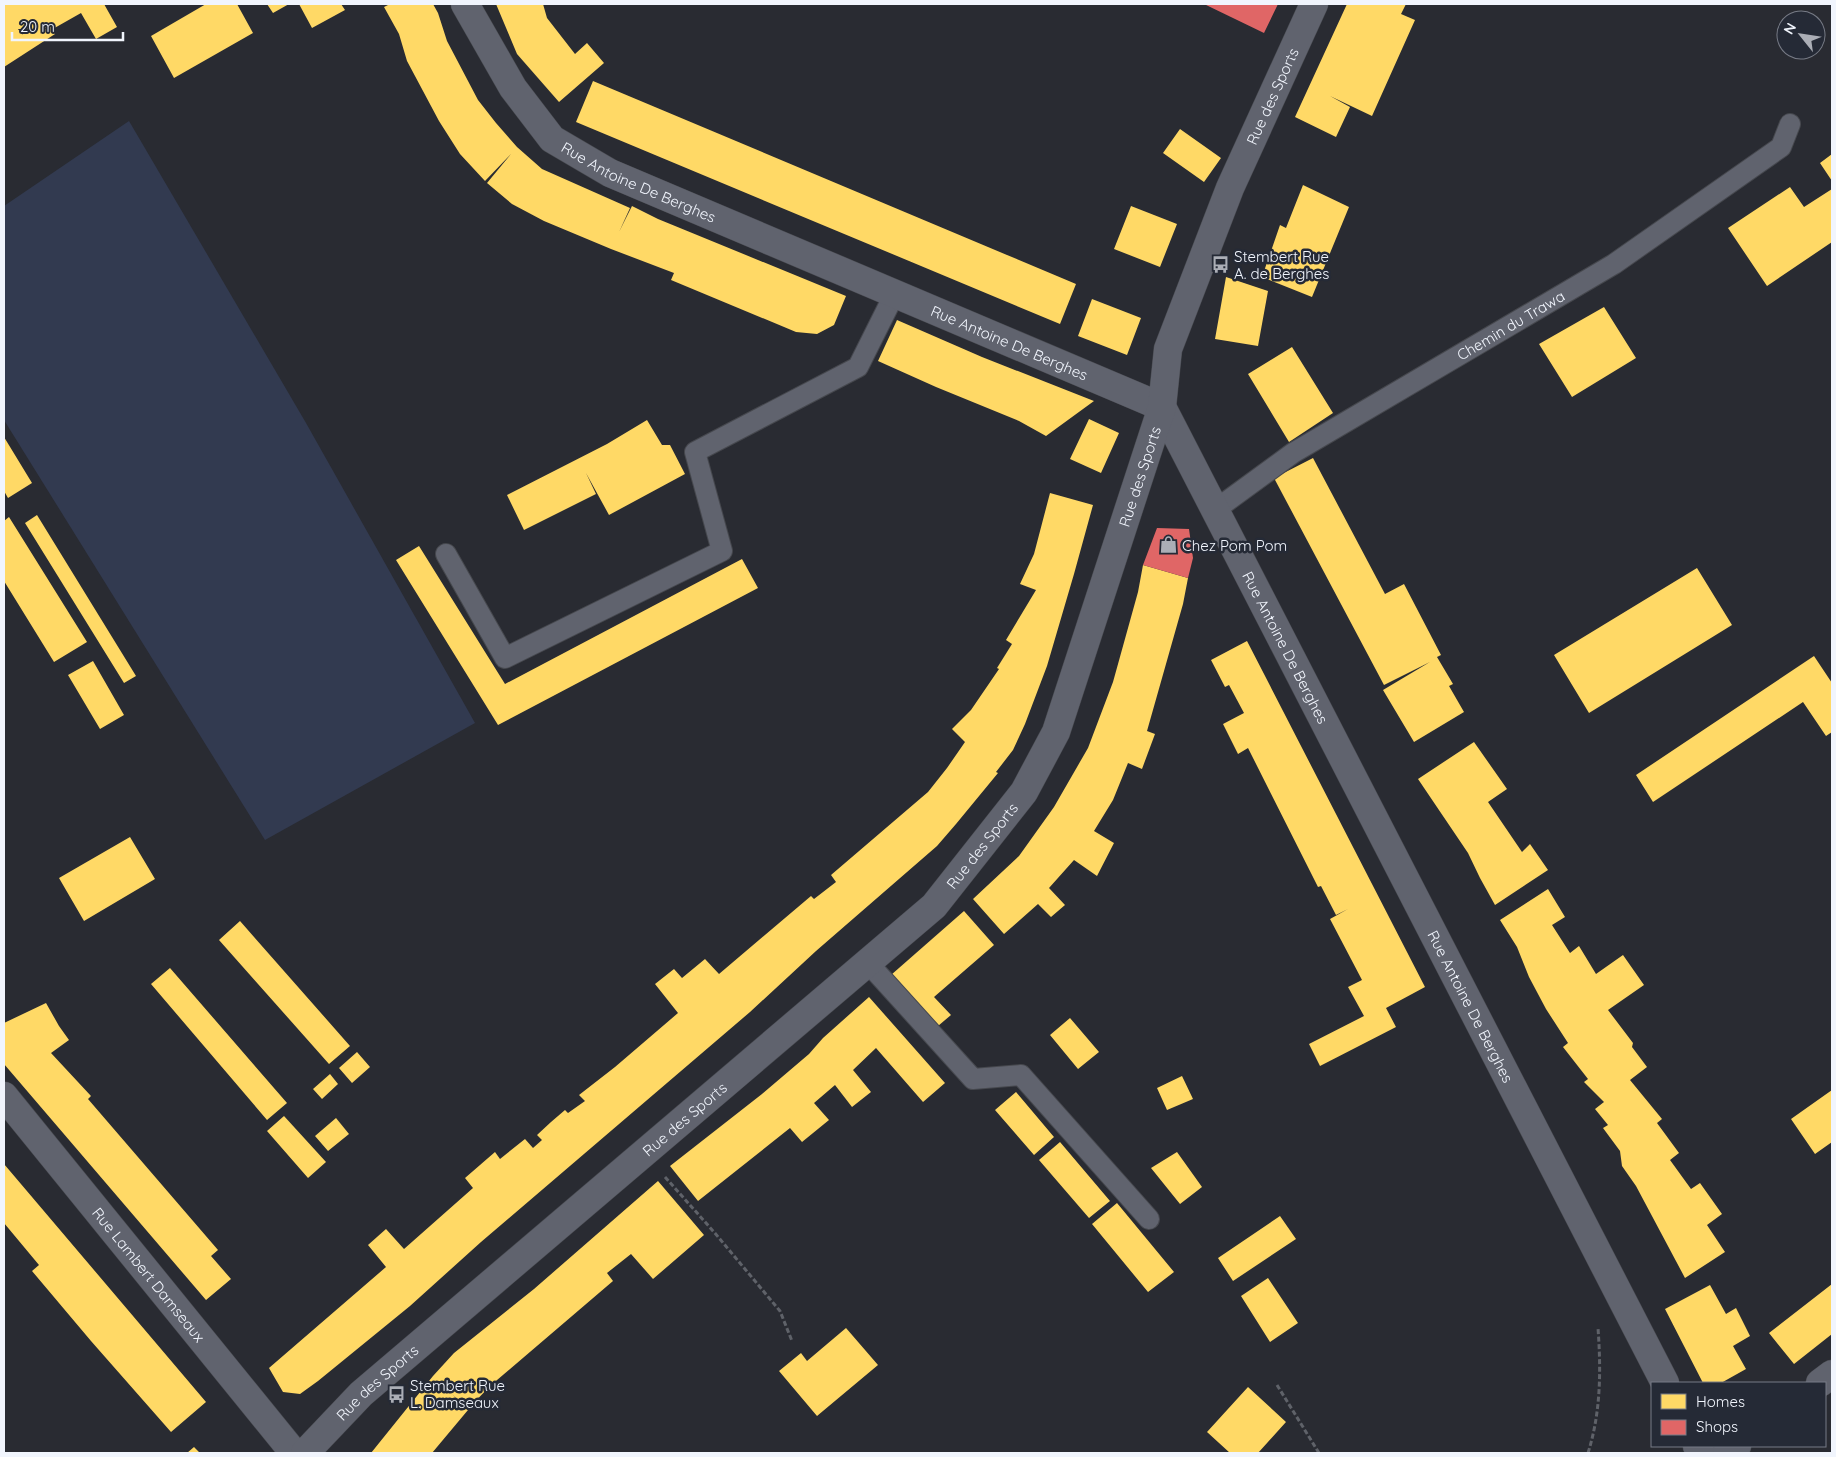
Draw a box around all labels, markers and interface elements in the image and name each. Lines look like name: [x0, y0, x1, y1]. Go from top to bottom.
scale bar: [12, 10, 124, 42]
north arrow: [1776, 10, 1826, 60]
text: 20 m: [20, 17, 55, 36]
text: N: [1779, 20, 1800, 37]
street label: Rue des Sports: [1242, 45, 1302, 148]
street label: Rue Antoine De Berghes: [558, 137, 719, 226]
place label: Stembert Rue A. de Berghes: [1234, 247, 1329, 283]
bus stop icon: Stembert Rue A. de Berghes: [1210, 255, 1230, 275]
street label: Chemin du Trawa: [1453, 286, 1568, 364]
street label: Rue Antoine De Berghes: [928, 301, 1091, 384]
street label: Rue des Sports: [1114, 424, 1165, 529]
shop icon: Chez Pom Pom: [1158, 535, 1178, 555]
place label: Chez Pom Pom: [1182, 536, 1287, 555]
street label: Rue Antoine De Berghes: [1239, 568, 1333, 727]
street label: Rue des Sports: [942, 799, 1022, 892]
street label: Rue Antoine De Berghes: [1424, 927, 1518, 1086]
street label: Rue des Sports: [638, 1078, 730, 1160]
street label: Rue Lambert Damseaux: [89, 1203, 209, 1346]
street label: Rue des Sports: [332, 1340, 422, 1424]
place label: Stembert Rue L. Damseaux: [410, 1376, 505, 1412]
legend: [1651, 1382, 1826, 1447]
bus stop icon: Stembert Rue L. Damseaux: [386, 1384, 406, 1404]
text: Homes: [1696, 1392, 1745, 1411]
text: Shops: [1696, 1417, 1738, 1436]

